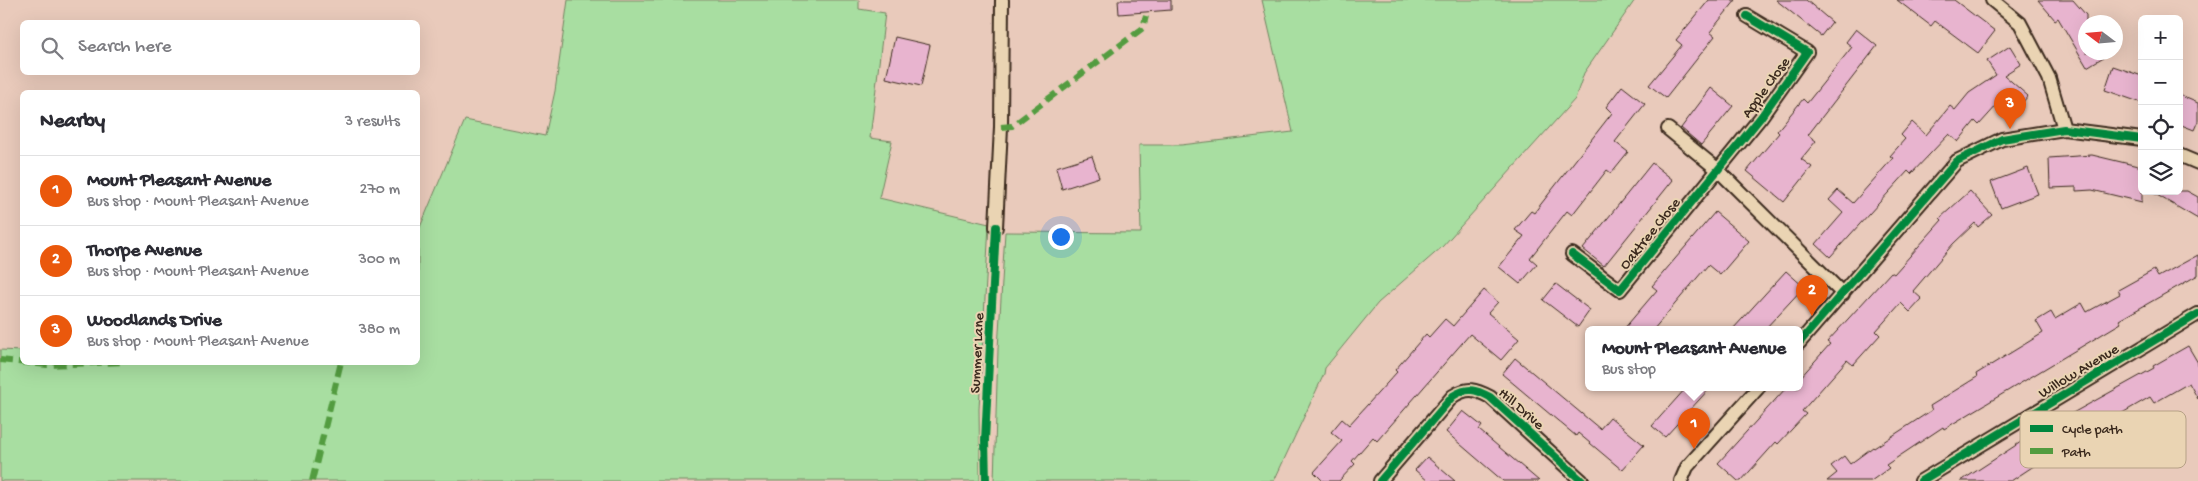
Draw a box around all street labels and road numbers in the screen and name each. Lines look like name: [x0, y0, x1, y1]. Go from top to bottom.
street label: Apple Close: [1739, 54, 1795, 122]
street label: Oaktree Close: [1616, 195, 1685, 274]
street label: Summer Lane: [967, 312, 989, 394]
street label: Willow Avenue: [2036, 341, 2123, 403]
street label: Hill Drive: [1494, 385, 1547, 434]

